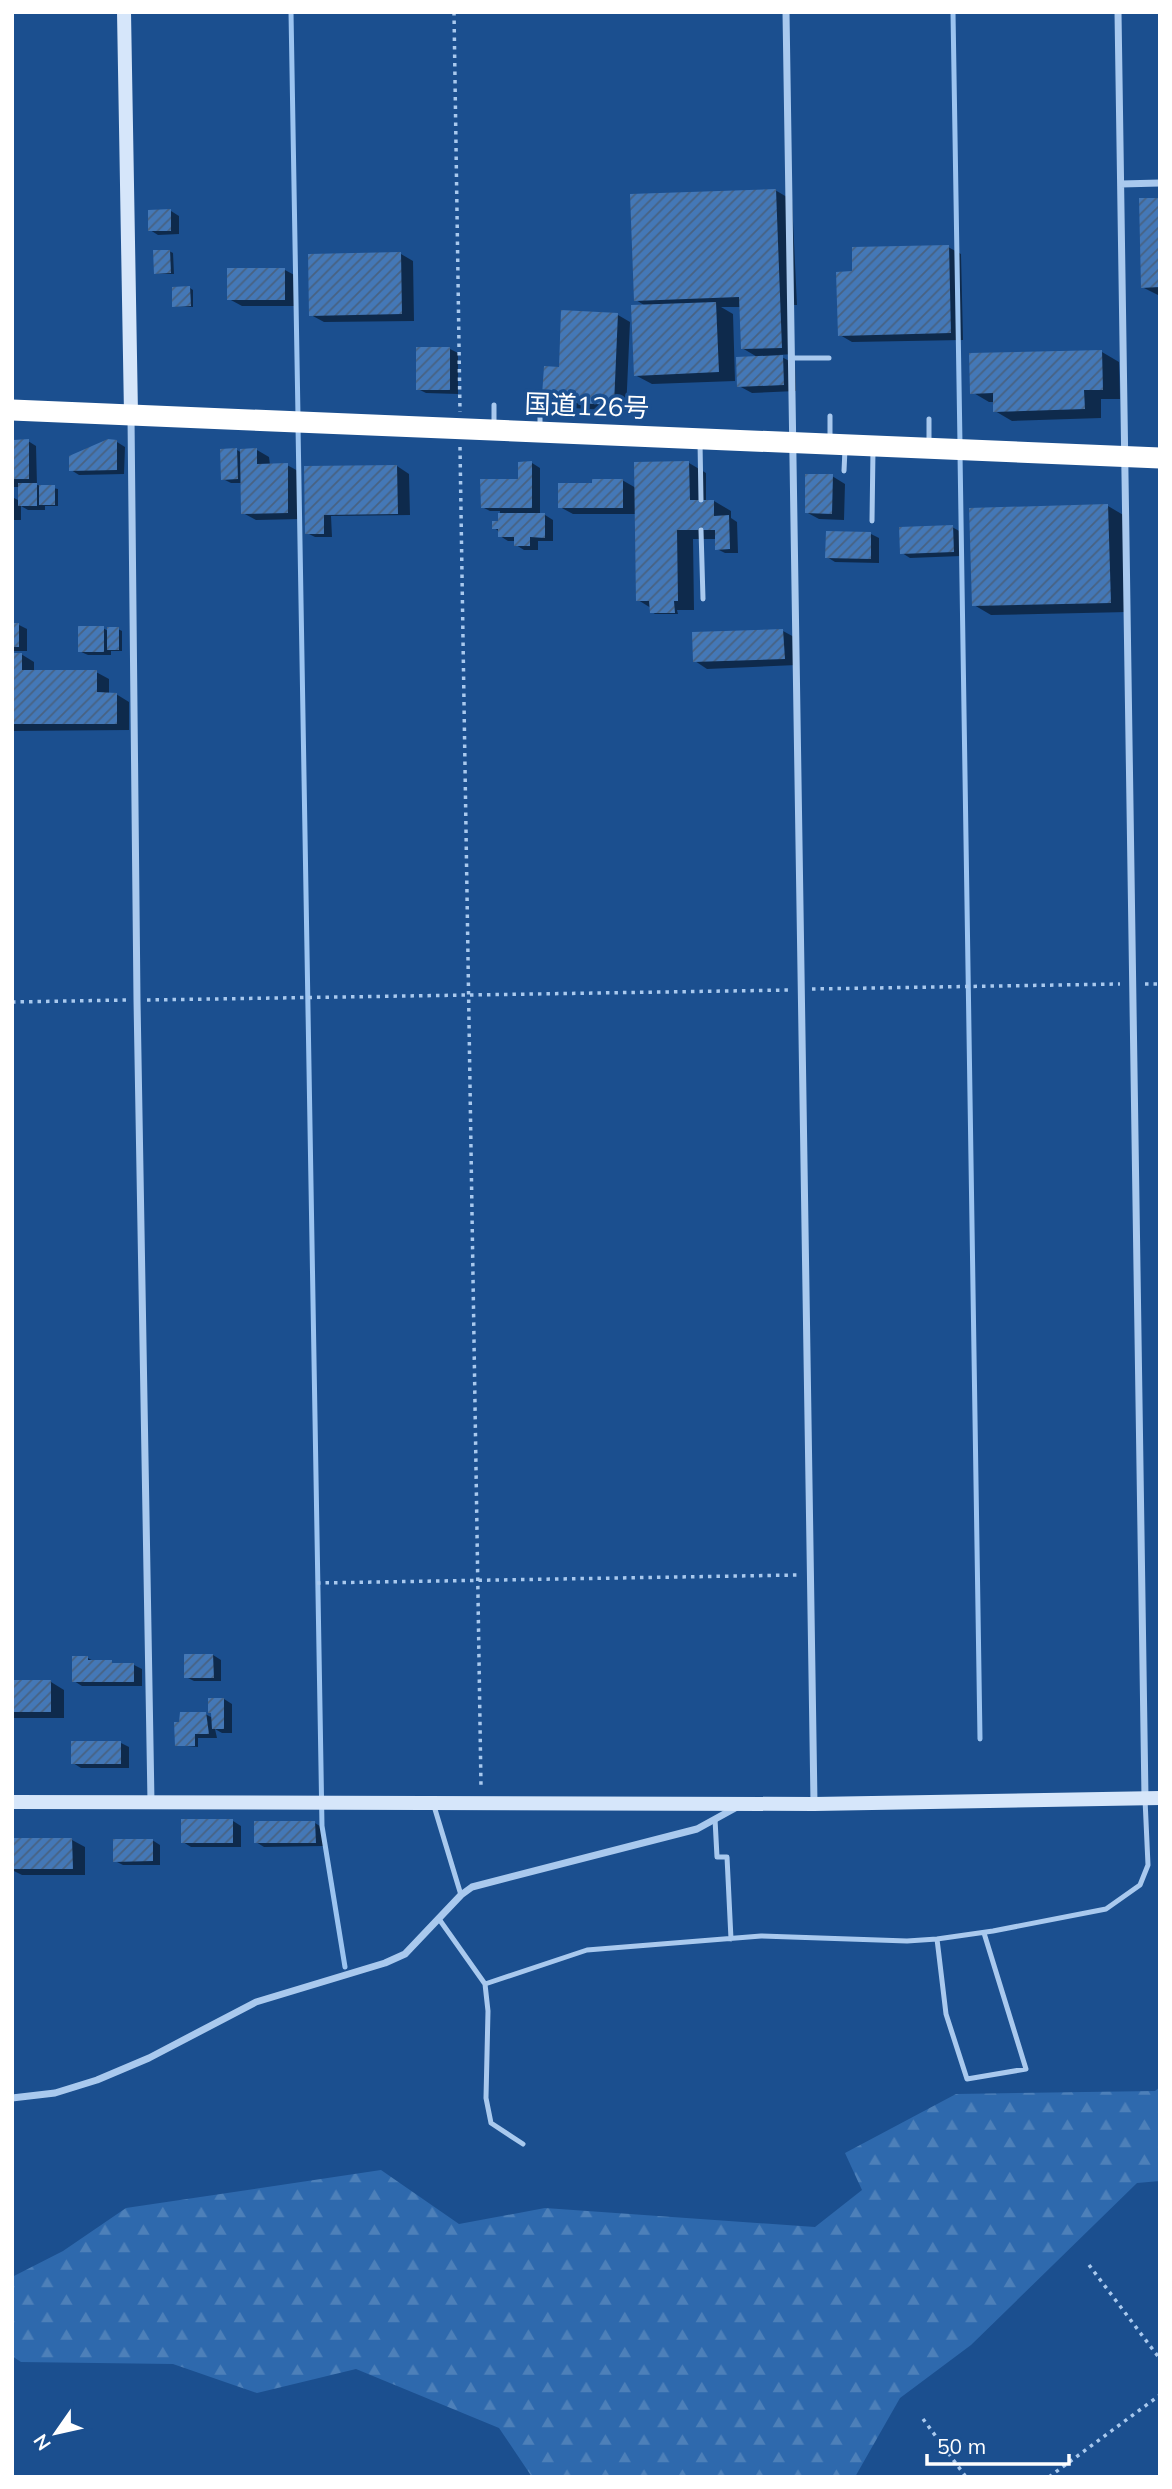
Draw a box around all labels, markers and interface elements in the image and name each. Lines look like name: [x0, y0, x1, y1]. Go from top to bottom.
street label: 国道126号: [524, 387, 650, 424]
north arrow: [21, 2398, 91, 2468]
scale bar: [927, 2422, 1069, 2466]
text: N: [28, 2430, 56, 2455]
text: 50 m: [937, 2433, 986, 2459]

